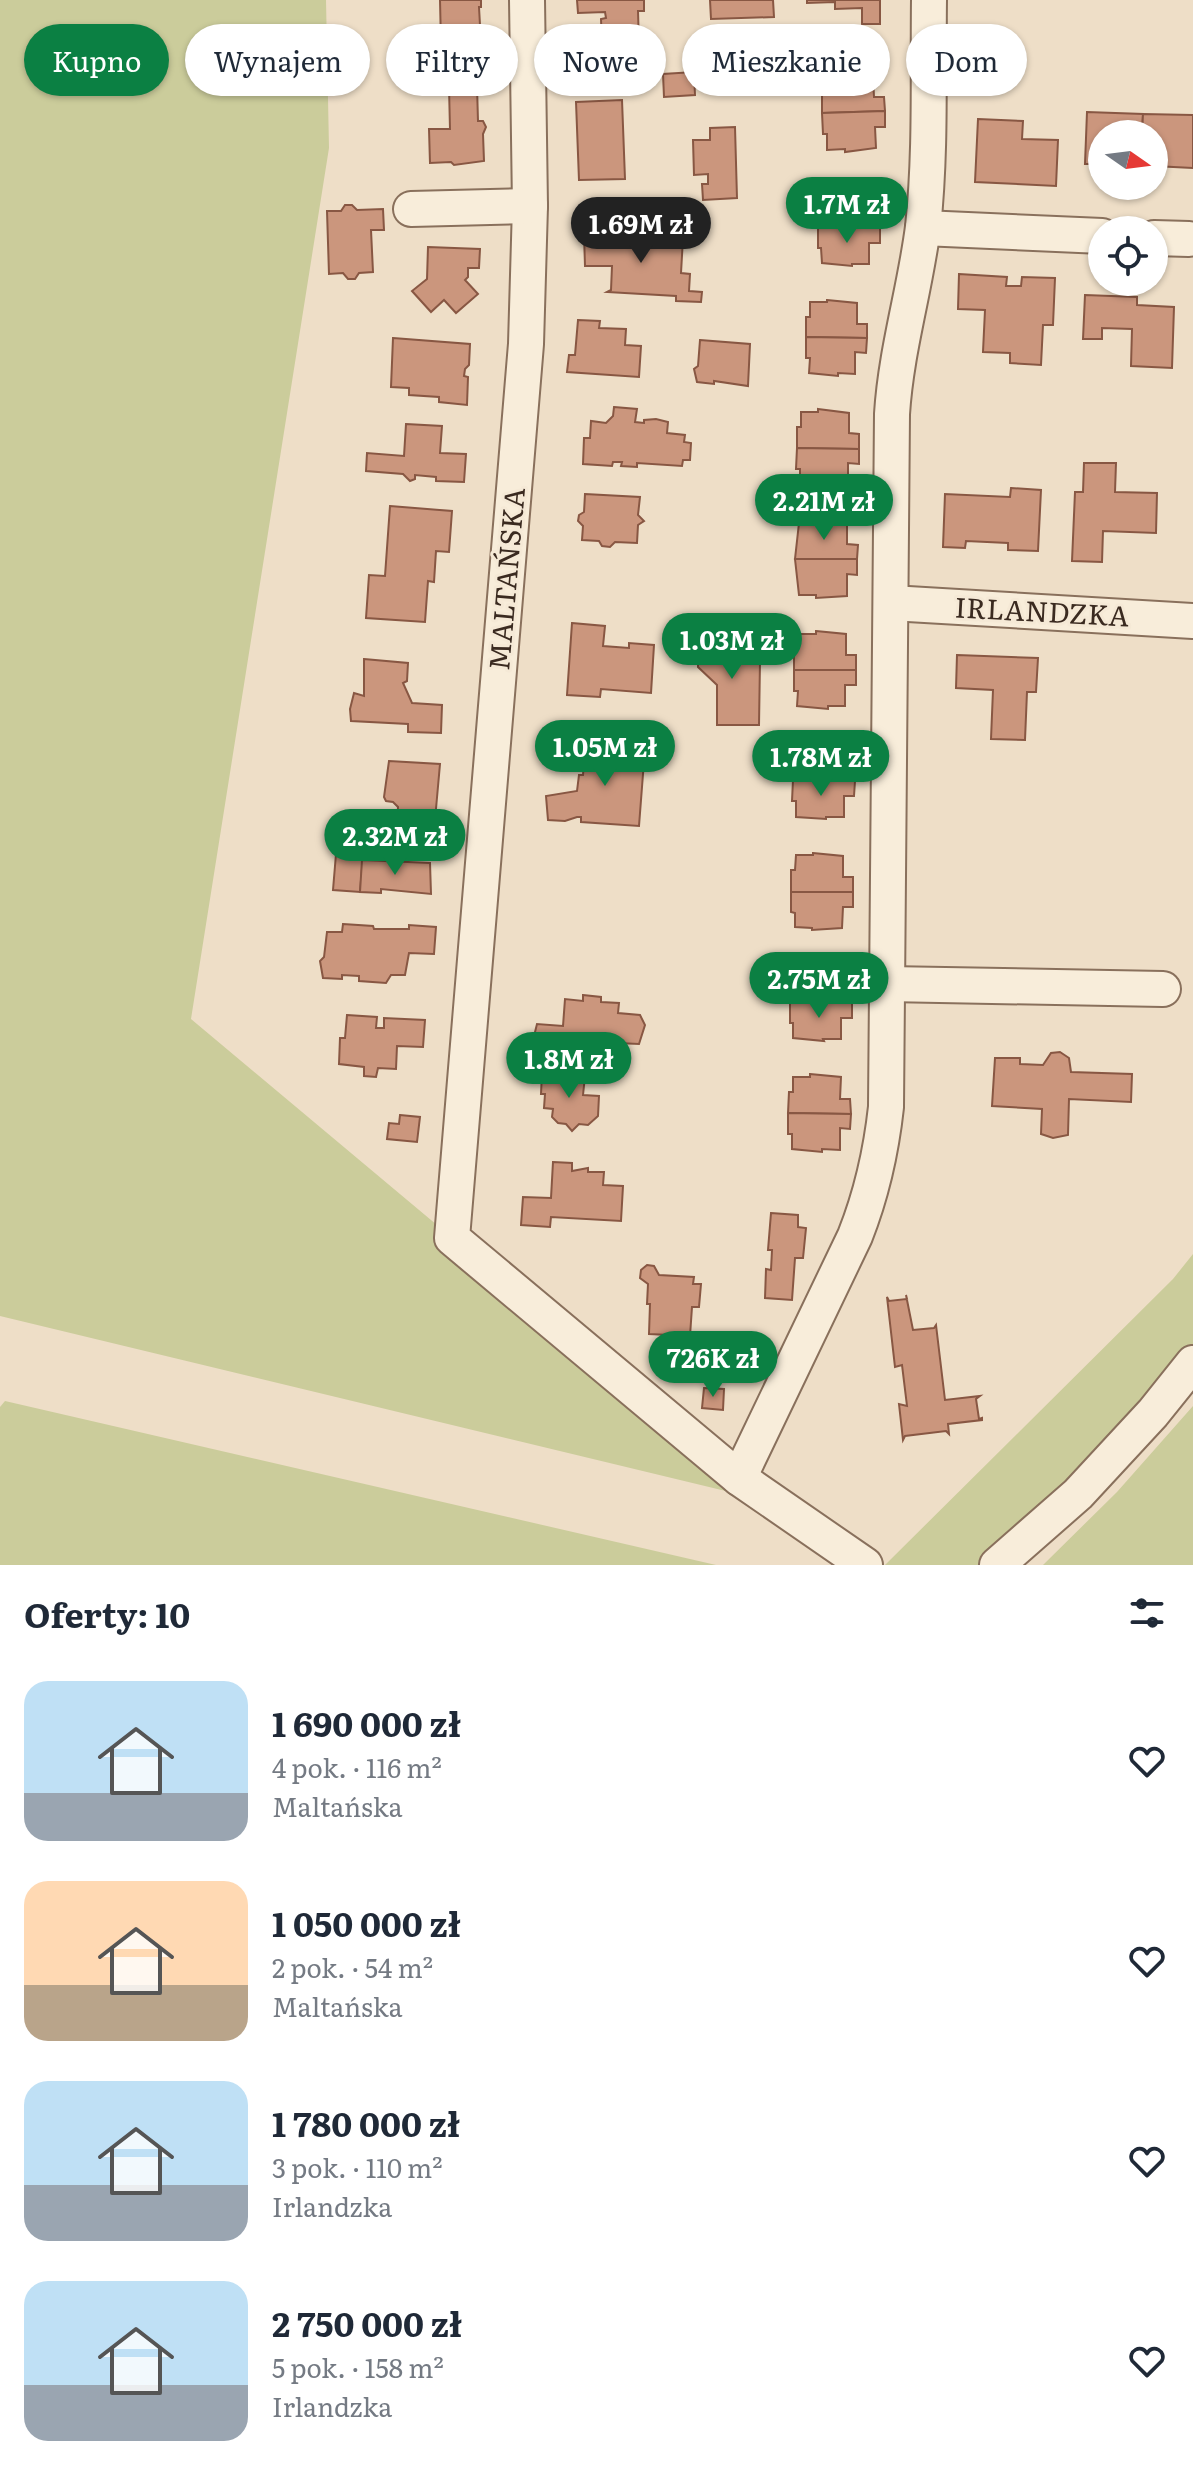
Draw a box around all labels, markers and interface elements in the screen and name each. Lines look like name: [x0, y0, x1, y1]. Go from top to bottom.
chip: Kupno: [24, 24, 169, 96]
chip: Wynajem: [185, 24, 370, 96]
chip: Filtry: [386, 24, 518, 96]
chip: Nowe: [534, 24, 666, 96]
chip: Mieszkanie: [682, 24, 890, 96]
chip: Dom: [906, 24, 1027, 96]
north arrow: [1088, 120, 1168, 200]
map controls: [1088, 120, 1168, 296]
pin: 1.7M zł: [773, 177, 921, 245]
text: 1.7M zł: [804, 183, 890, 222]
pin: 1.69M zł: [558, 197, 724, 265]
text: 1.69M zł: [589, 203, 693, 242]
button: locate: [1088, 216, 1168, 296]
pin: 2.21M zł: [741, 474, 907, 542]
text: 2.21M zł: [773, 480, 875, 519]
street label: MALTAŃSKA: [476, 485, 534, 672]
street label: IRLANDZKA: [954, 584, 1131, 636]
pin: 1.03M zł: [649, 613, 815, 681]
text: 1.03M zł: [680, 619, 784, 658]
pin: 1.05M zł: [522, 720, 688, 788]
text: 1.05M zł: [553, 726, 657, 765]
pin: 1.78M zł: [738, 730, 904, 798]
text: 1.78M zł: [770, 736, 872, 775]
pin: 2.32M zł: [312, 809, 478, 877]
text: 2.32M zł: [342, 815, 448, 854]
pin: 2.75M zł: [736, 952, 902, 1020]
text: 2.75M zł: [767, 958, 871, 997]
pin: 1.8M zł: [495, 1032, 643, 1100]
text: 1.8M zł: [524, 1038, 614, 1077]
pin: 726K zł: [639, 1331, 787, 1399]
text: 726K zł: [667, 1337, 759, 1376]
text: Oferty: 10: [24, 1588, 190, 1638]
icon: filters: [1125, 1591, 1169, 1635]
text: 1 690 000 zł: [272, 1697, 461, 1747]
icon: home: [88, 1713, 184, 1809]
icon: heart: [1125, 1739, 1169, 1783]
text: 4 pok. · 116 m²: [272, 1747, 442, 1786]
text: Maltańska: [272, 1786, 403, 1825]
text: 1 050 000 zł: [272, 1897, 461, 1947]
icon: home: [88, 1913, 184, 2009]
icon: heart: [1125, 1939, 1169, 1983]
text: 2 pok. · 54 m²: [272, 1947, 433, 1986]
text: Maltańska: [272, 1986, 403, 2025]
text: 1 780 000 zł: [272, 2097, 460, 2147]
icon: home: [88, 2113, 184, 2209]
icon: heart: [1125, 2139, 1169, 2183]
text: 3 pok. · 110 m²: [272, 2147, 443, 2186]
text: Irlandzka: [272, 2186, 392, 2225]
text: 2 750 000 zł: [272, 2297, 462, 2347]
icon: home: [88, 2313, 184, 2409]
icon: heart: [1125, 2339, 1169, 2383]
text: 5 pok. · 158 m²: [272, 2347, 444, 2386]
text: Irlandzka: [272, 2386, 392, 2425]

